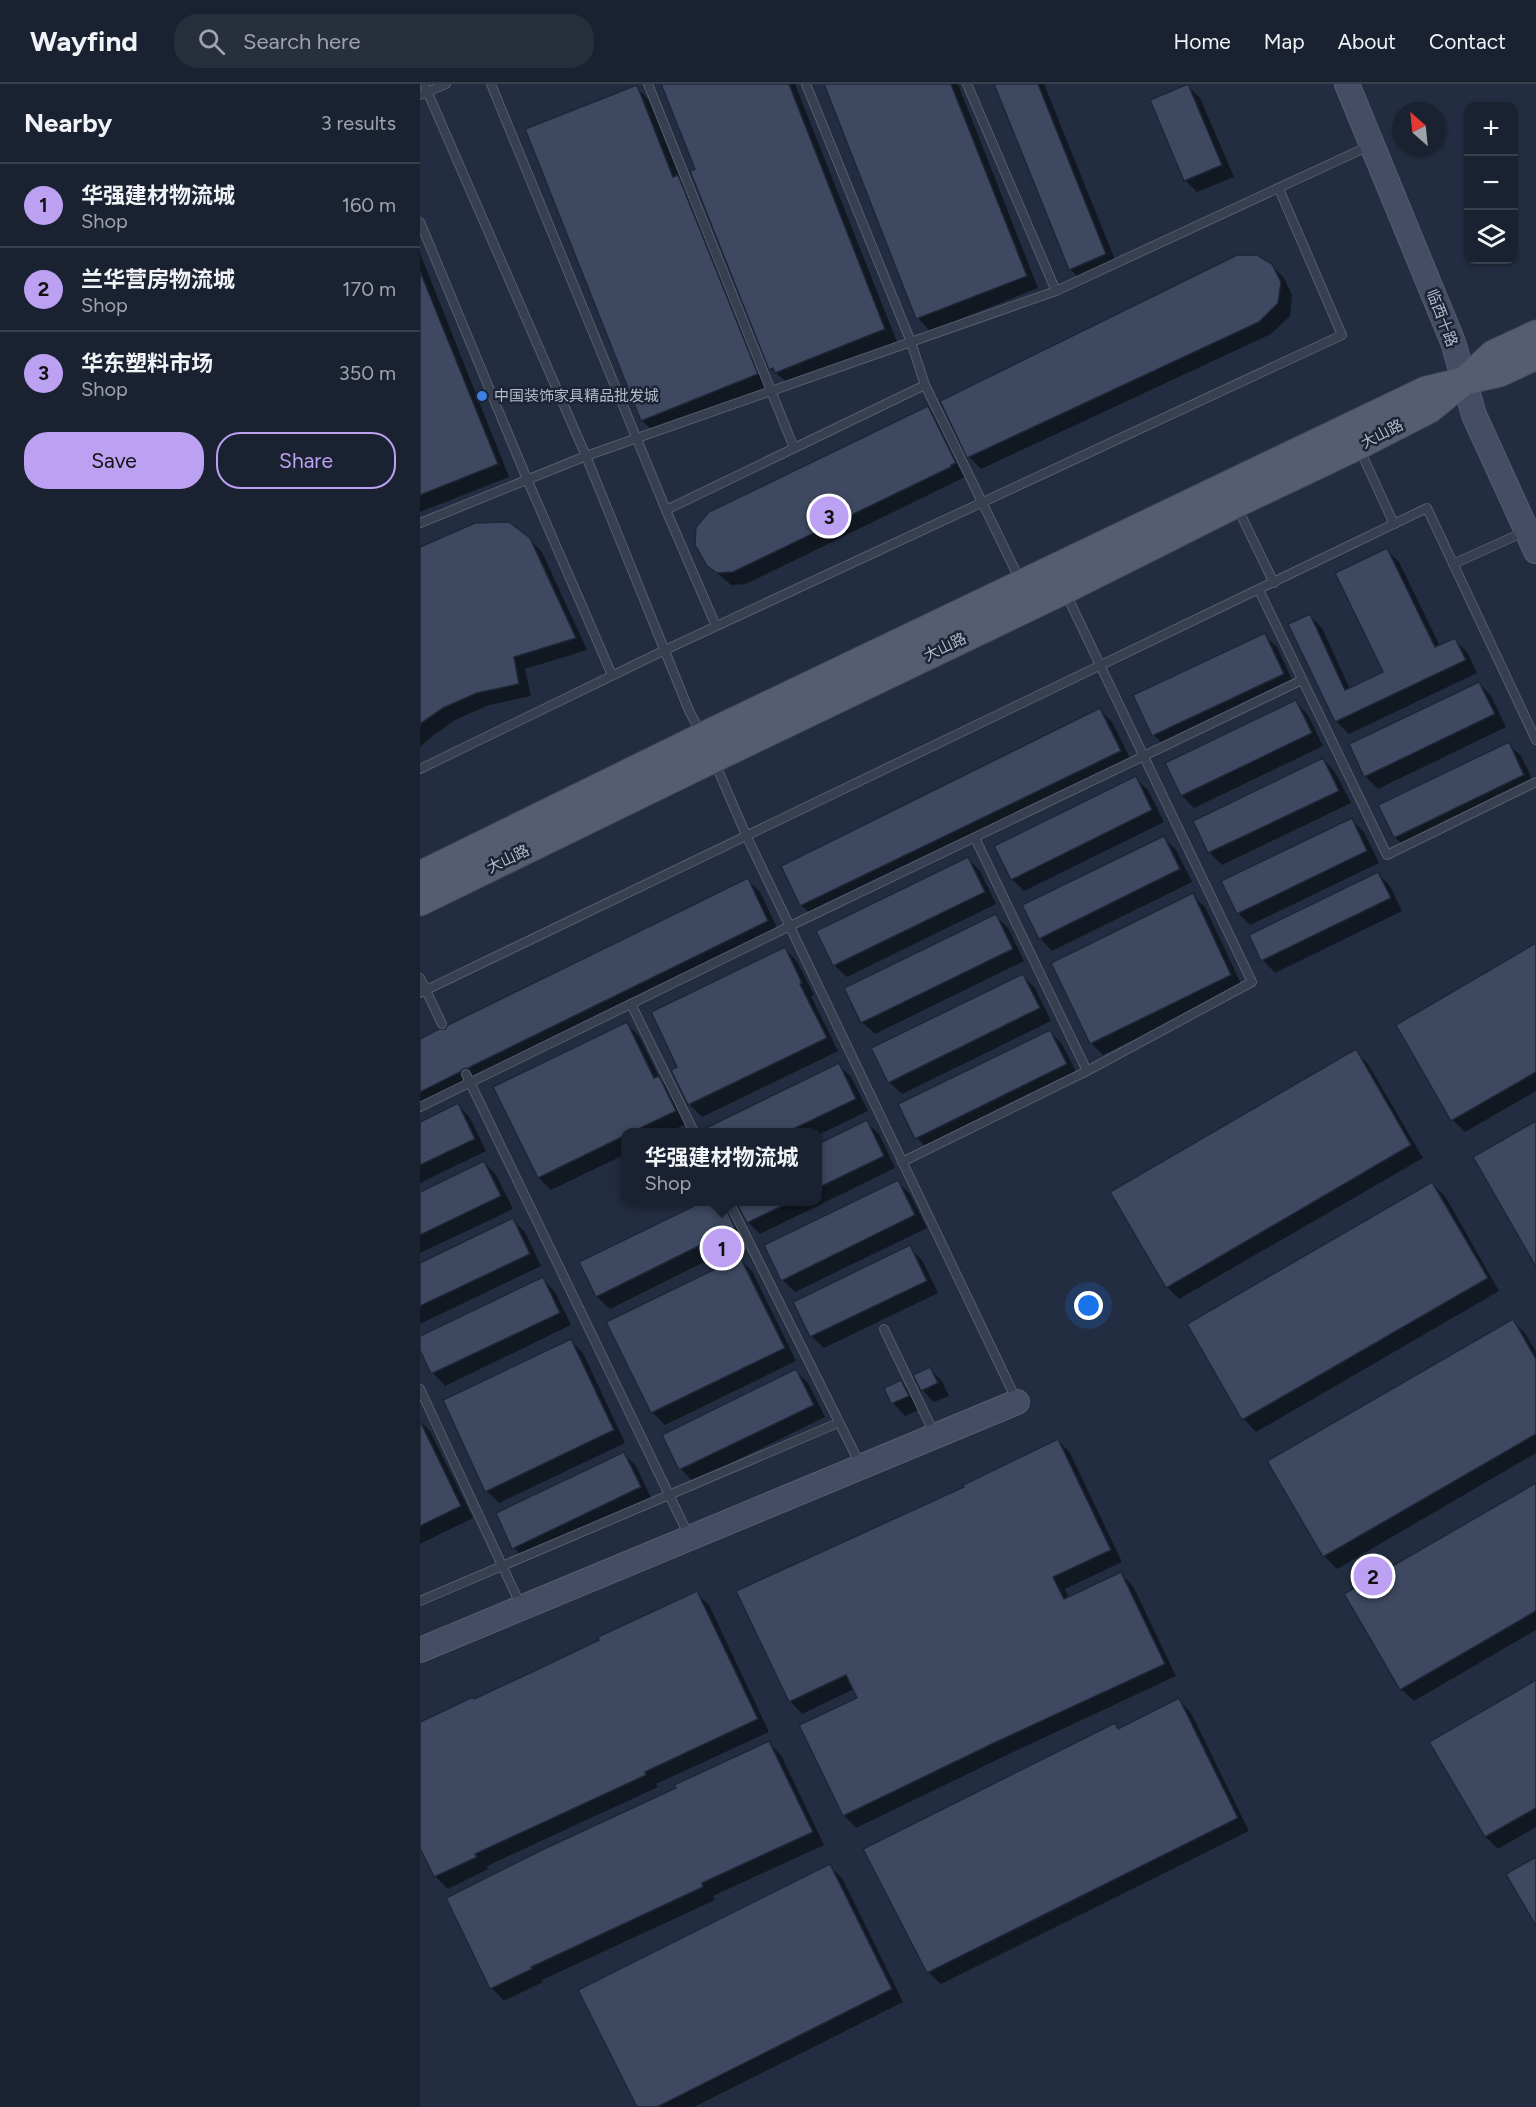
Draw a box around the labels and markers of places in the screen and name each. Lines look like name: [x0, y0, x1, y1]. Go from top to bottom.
place label: 中国装饰家具精品批发城: [494, 387, 659, 405]
marker: 中国装饰家具精品批发城: [475, 389, 489, 403]
pin: 3: [810, 494, 848, 538]
pin: 1: [702, 1226, 742, 1270]
pin: 2: [1354, 1554, 1392, 1598]

